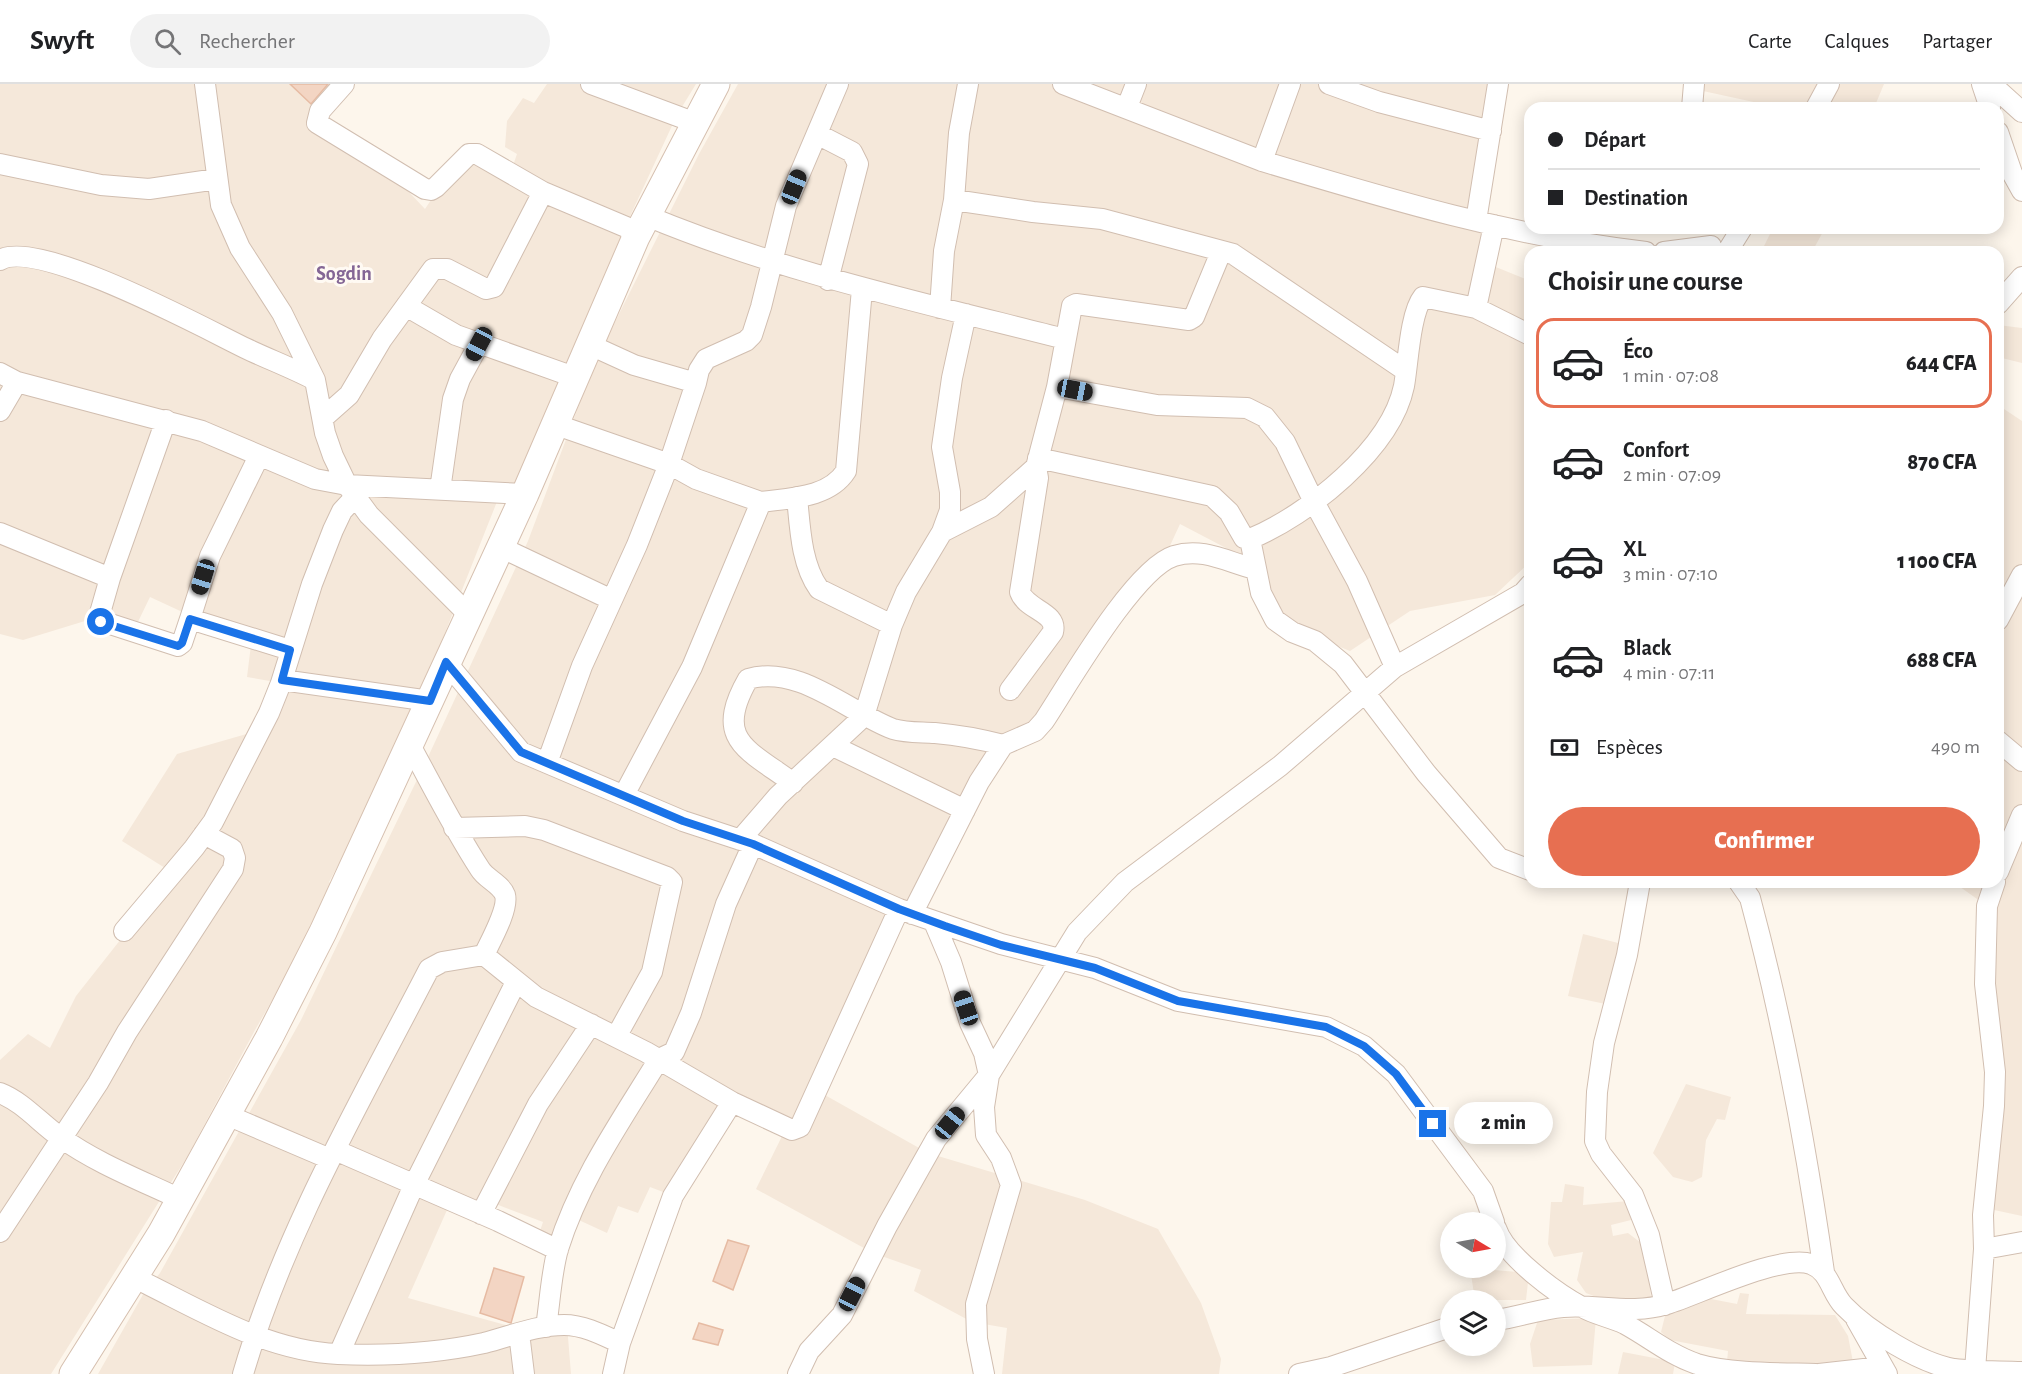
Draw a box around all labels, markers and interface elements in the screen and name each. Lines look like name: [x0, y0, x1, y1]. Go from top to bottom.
search box: [130, 14, 550, 68]
icon: search: [151, 25, 184, 58]
text: Swyft: [30, 27, 94, 55]
text: Rechercher: [199, 30, 295, 52]
text: Carte: [1748, 31, 1792, 52]
text: Calques: [1825, 31, 1889, 52]
text: Partager: [1922, 31, 1992, 52]
text: Départ: [1584, 129, 1646, 151]
car: [779, 167, 809, 207]
text: Destination: [1584, 187, 1688, 209]
district label: Sogdin: [316, 264, 372, 284]
text: Choisir une course: [1548, 268, 1743, 295]
car: [463, 324, 495, 364]
icon: car: [1551, 336, 1605, 390]
text: Éco: [1623, 340, 1653, 362]
text: 644 CFA: [1906, 352, 1977, 374]
text: 1 min · 07:08: [1623, 366, 1719, 386]
car: [1056, 378, 1094, 402]
icon: car: [1551, 435, 1605, 489]
text: Confort: [1623, 439, 1689, 461]
text: 870 CFA: [1907, 451, 1977, 473]
text: 2 min · 07:09: [1623, 465, 1721, 485]
icon: car: [1551, 534, 1605, 588]
text: XL: [1623, 538, 1646, 560]
text: 1 100 CFA: [1897, 550, 1977, 572]
car: [189, 557, 217, 597]
text: 3 min · 07:10: [1623, 564, 1718, 584]
route start: [87, 608, 114, 635]
icon: car: [1551, 633, 1605, 687]
text: Black: [1623, 637, 1671, 659]
text: 688 CFA: [1906, 649, 1977, 671]
text: 4 min · 07:11: [1623, 663, 1716, 683]
icon: cash: [1548, 731, 1581, 764]
text: Espèces: [1596, 736, 1663, 758]
text: 490 m: [1931, 737, 1980, 757]
button: Confirmer: [1548, 807, 1980, 876]
car: [952, 988, 980, 1028]
car: [932, 1103, 968, 1143]
callout: 2 min: [1454, 1103, 1553, 1145]
route end: [1419, 1110, 1446, 1137]
text: 2 min: [1481, 1113, 1526, 1133]
north arrow: [1440, 1212, 1506, 1278]
map controls: [1440, 1212, 1506, 1356]
car: [836, 1274, 868, 1314]
button: layers: [1440, 1290, 1506, 1356]

